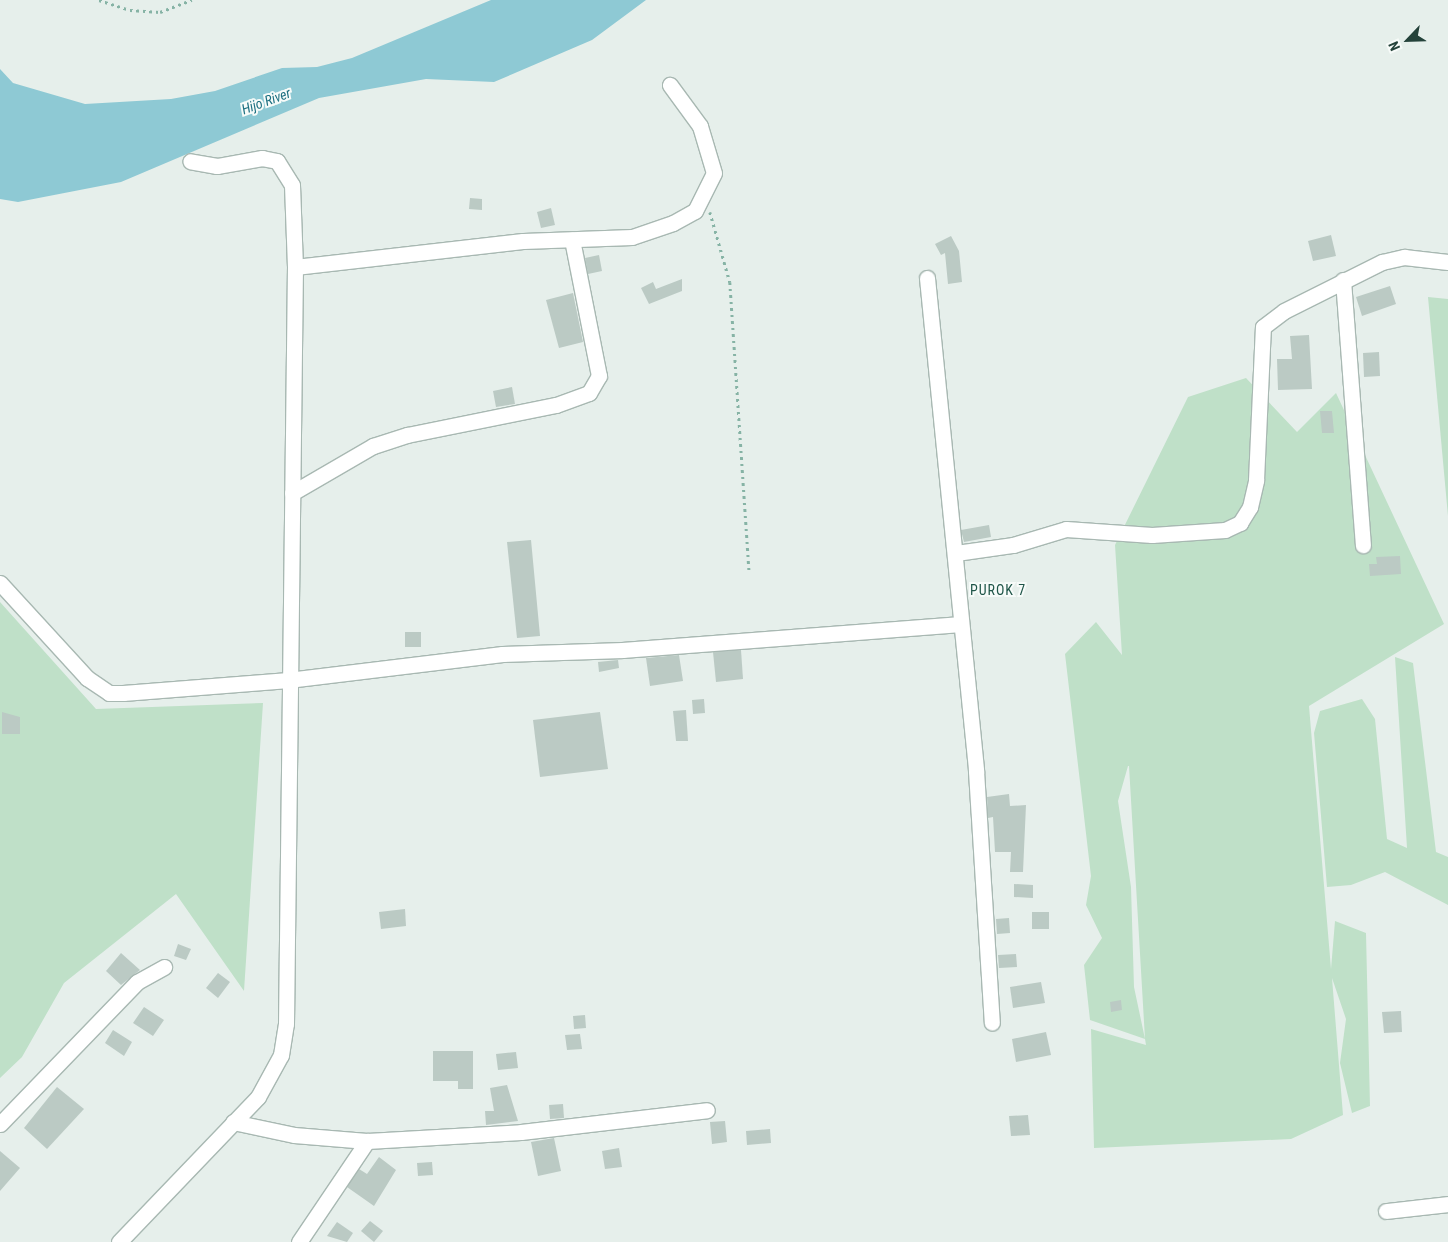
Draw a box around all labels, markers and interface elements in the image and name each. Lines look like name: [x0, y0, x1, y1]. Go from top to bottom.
north arrow: [1383, 15, 1433, 65]
text: N: [1385, 39, 1403, 53]
water label: Hijo River: [239, 84, 293, 118]
district label: PUROK 7: [969, 582, 1027, 598]

